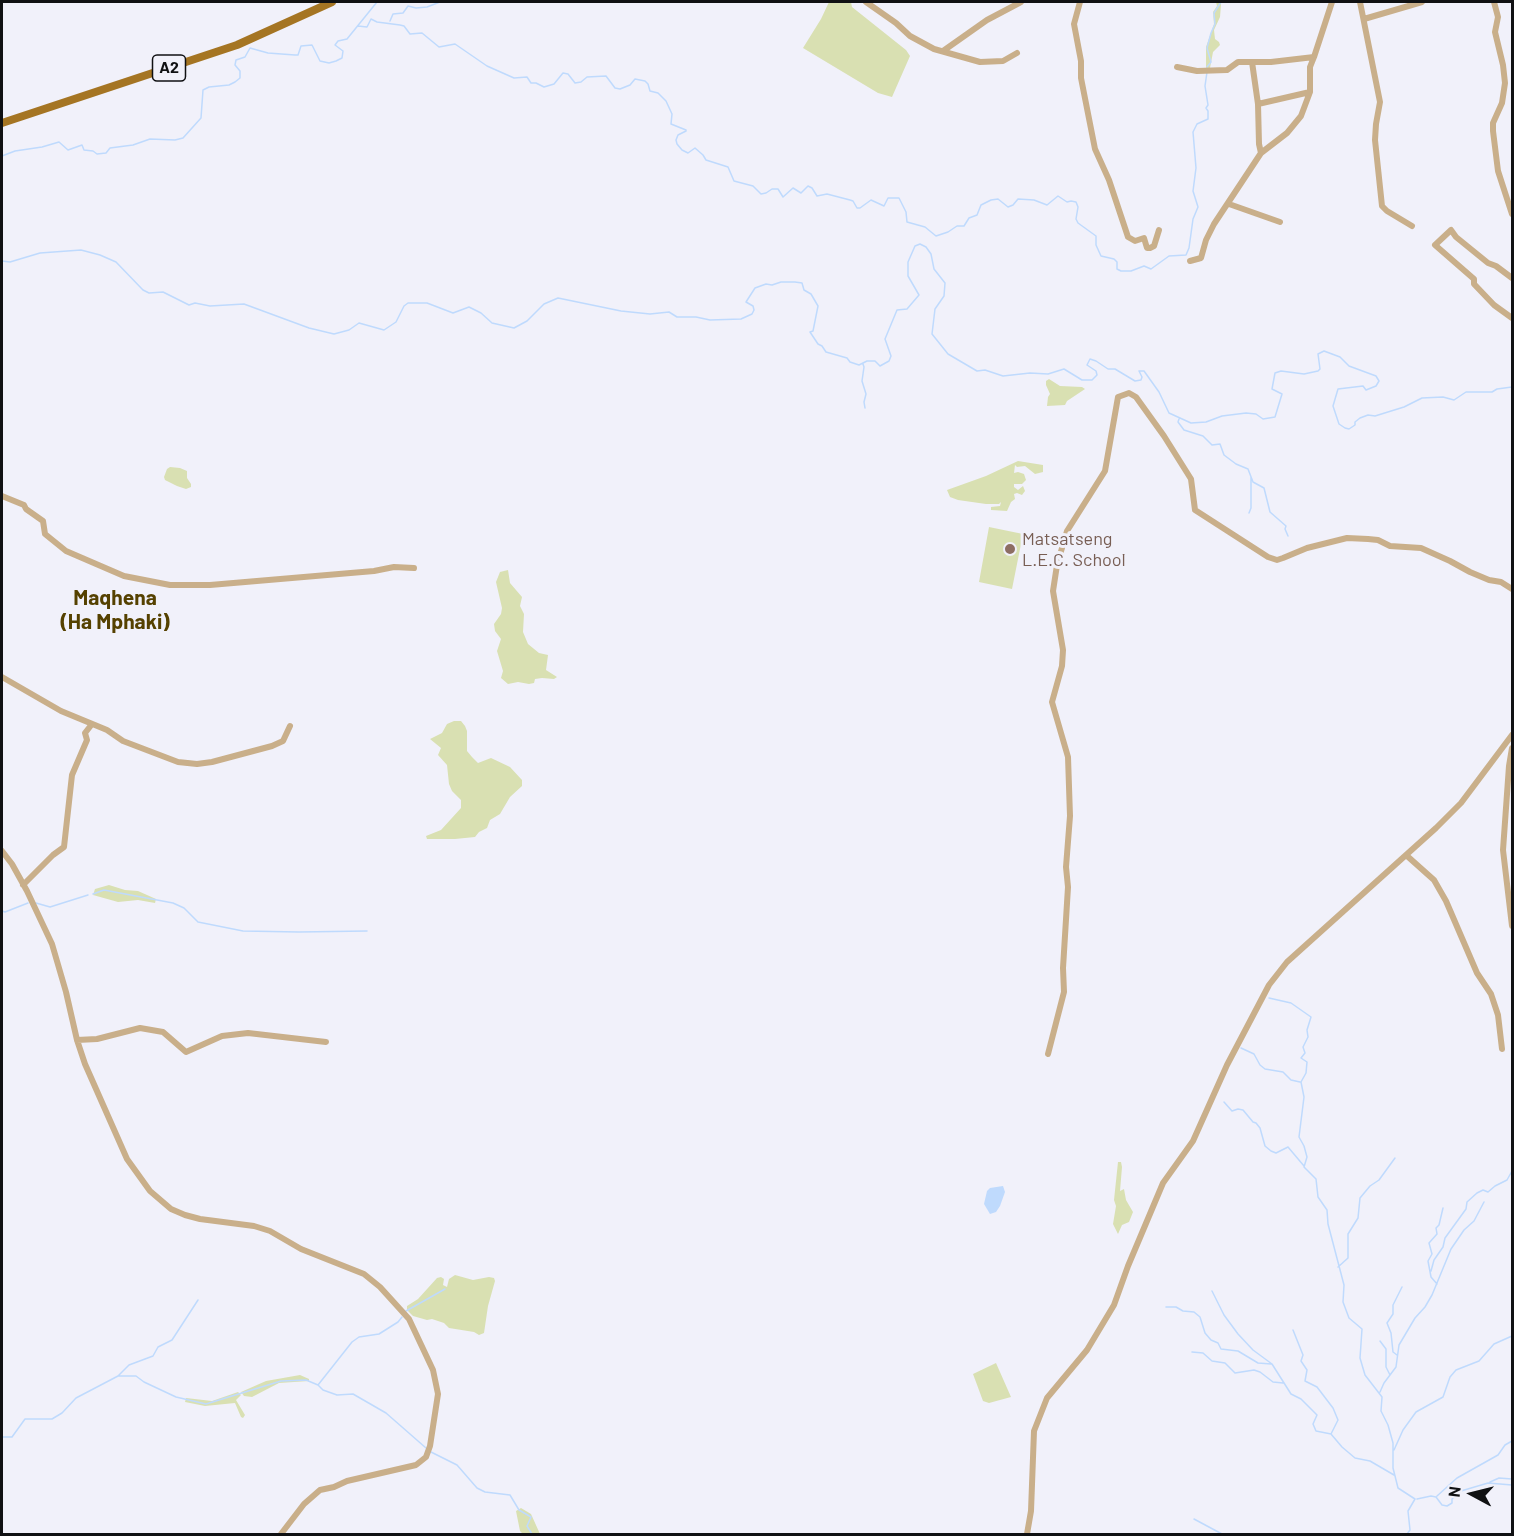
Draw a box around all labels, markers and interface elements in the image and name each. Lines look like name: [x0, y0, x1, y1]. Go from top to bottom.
road number: A2: [152, 55, 186, 81]
place label: Matsatseng L.E.C. School: [1022, 528, 1126, 570]
marker: Matsatseng L.E.C. School: [1003, 542, 1017, 556]
district label: Maqhena (Ha Mphaki): [60, 585, 170, 635]
north arrow: [1442, 1464, 1502, 1524]
text: N: [1444, 1485, 1464, 1498]

